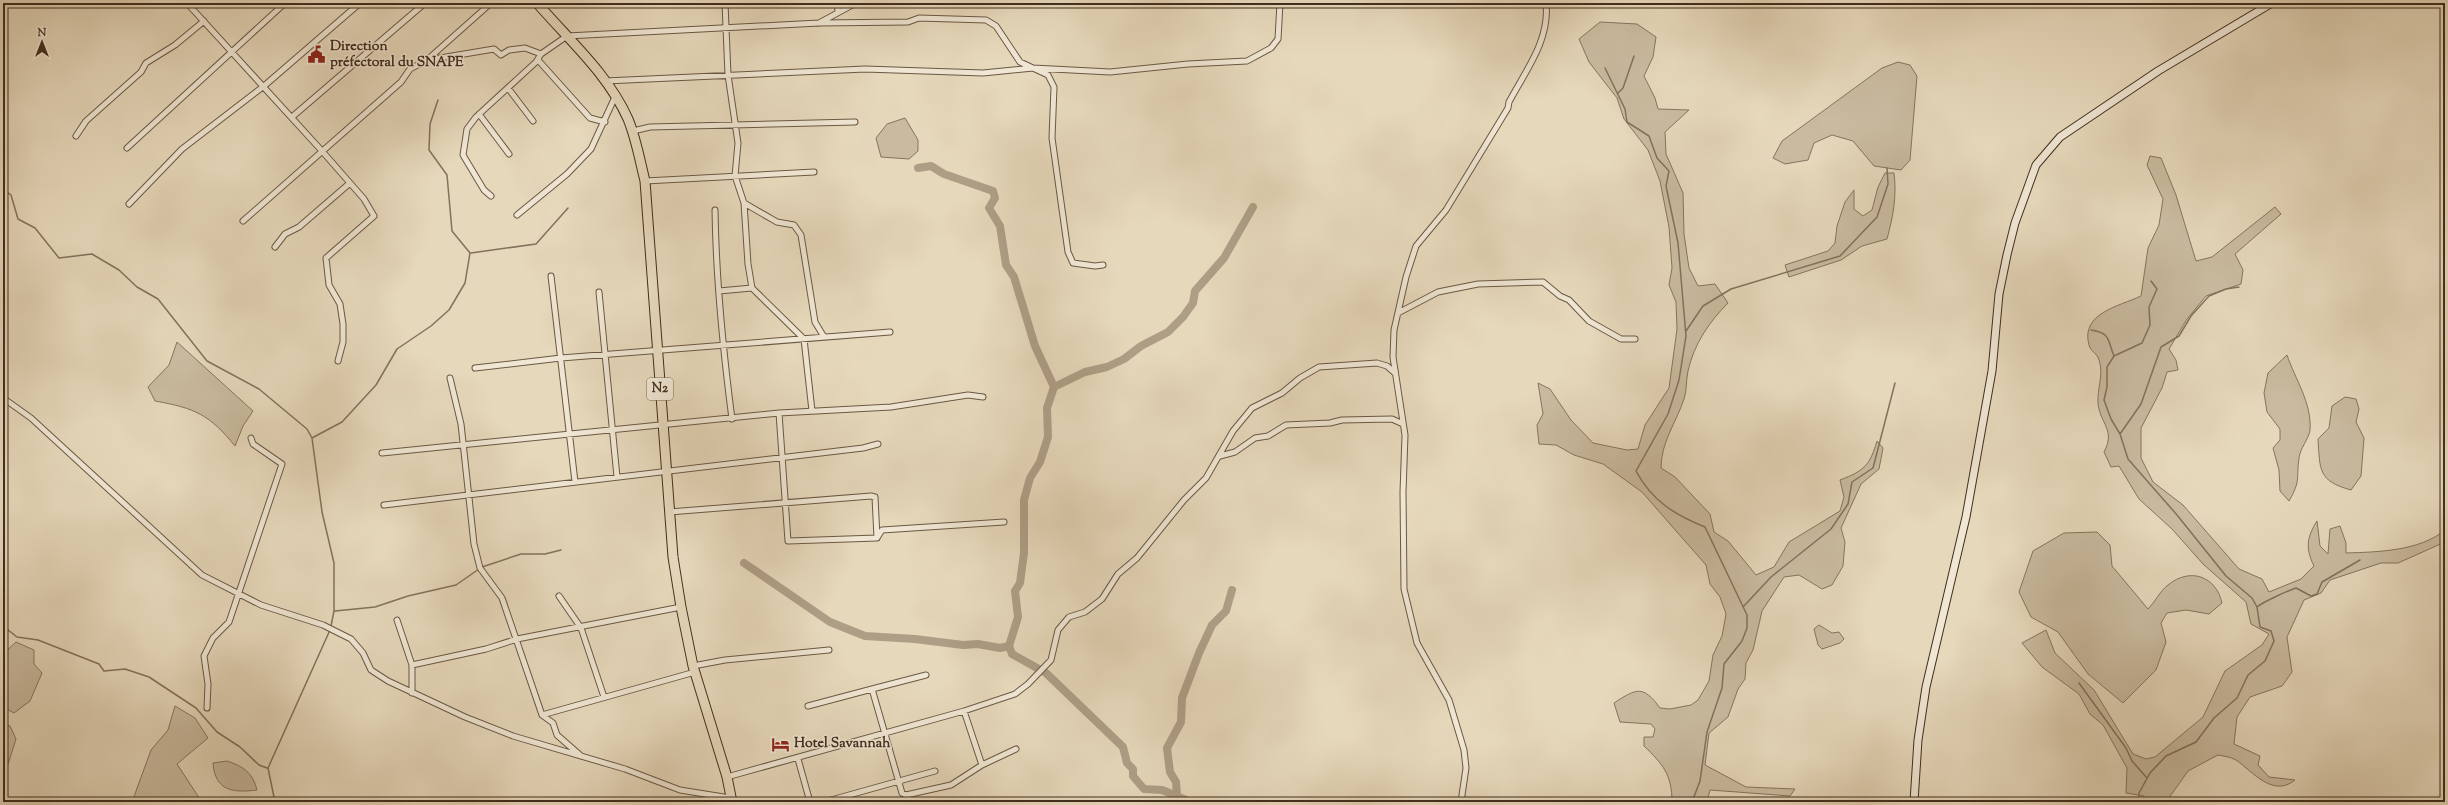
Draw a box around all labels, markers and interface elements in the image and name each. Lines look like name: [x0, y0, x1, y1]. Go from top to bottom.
north arrow: [22, 22, 62, 62]
text: N: [37, 25, 47, 41]
place label: Direction préfectoral du SNAPE: [330, 37, 464, 73]
public building icon: Direction préfectoral du SNAPE: [307, 45, 327, 65]
road number: N2: [647, 378, 673, 400]
hotel icon: Hotel Savannah: [771, 734, 791, 754]
place label: Hotel Savannah: [794, 734, 891, 754]

